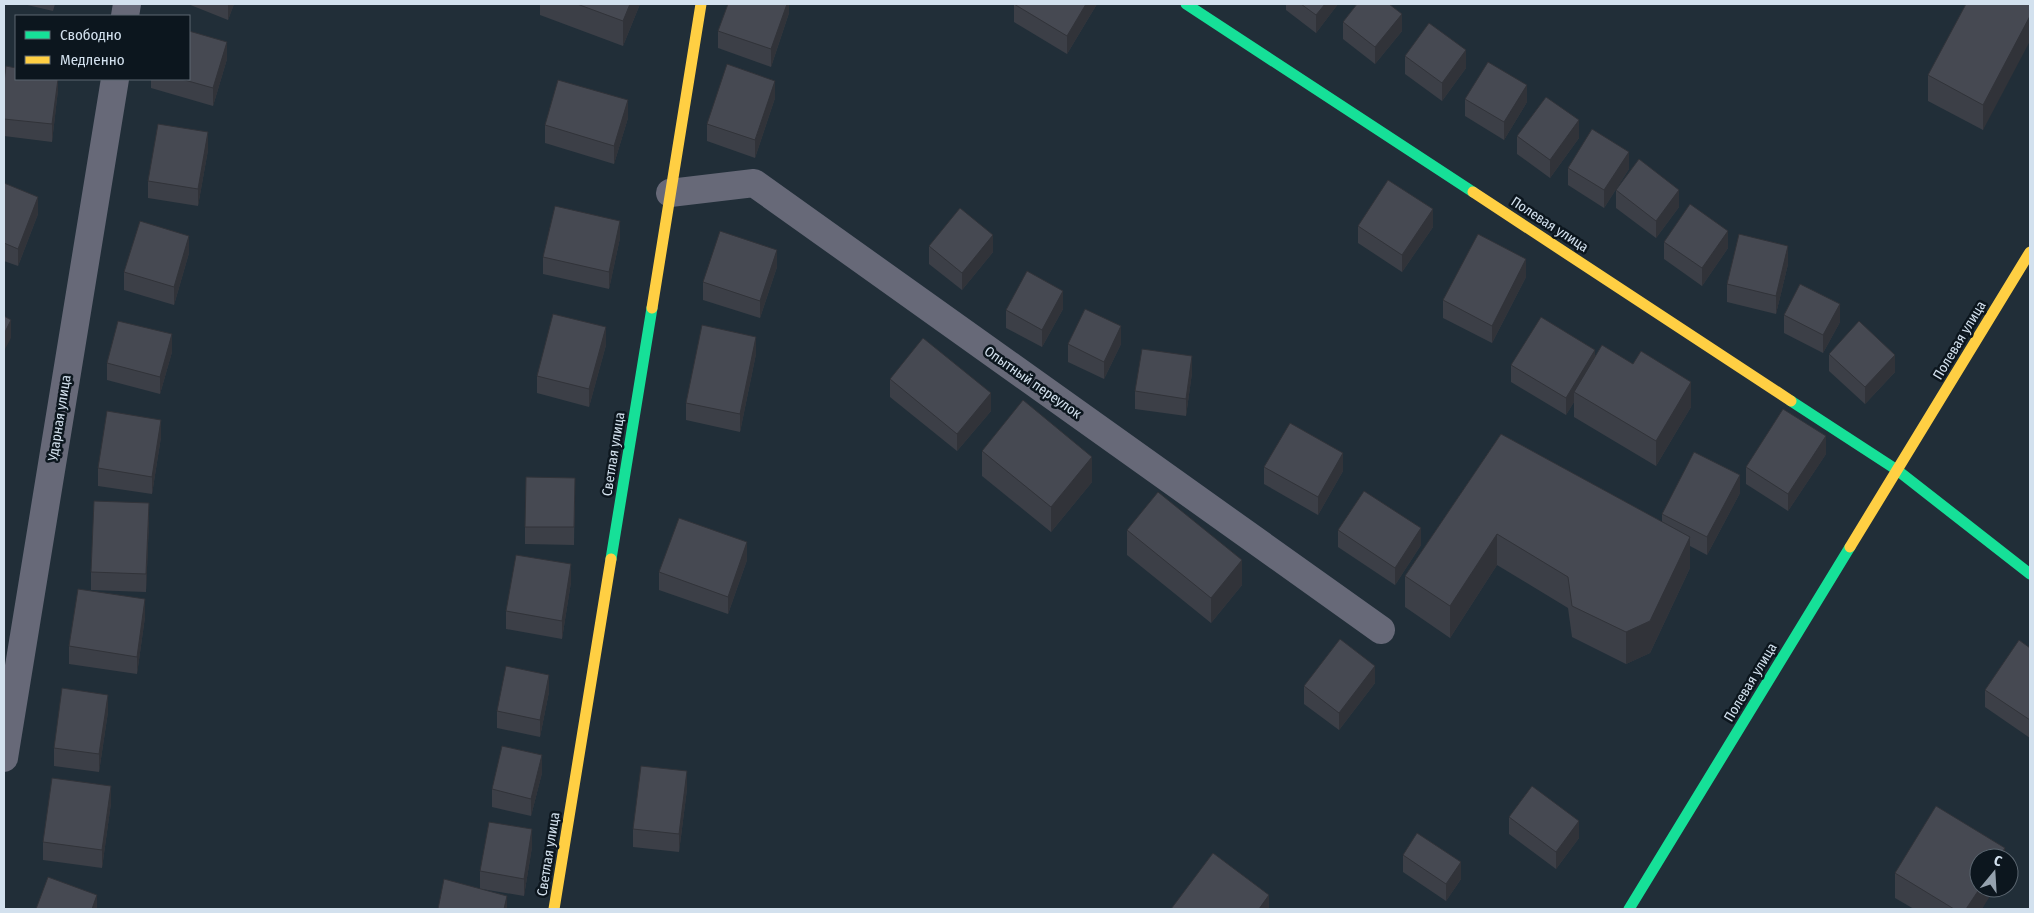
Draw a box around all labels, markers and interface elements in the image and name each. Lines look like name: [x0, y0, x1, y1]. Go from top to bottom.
legend: [15, 15, 190, 80]
text: Свободно: [60, 26, 122, 44]
text: Медленно: [60, 51, 125, 69]
street label: Полевая улица: [1508, 193, 1592, 256]
street label: Полевая улица: [1929, 298, 1990, 383]
street label: Опытный переулок: [981, 343, 1085, 422]
street label: Ударная улица: [44, 374, 75, 463]
street label: Светлая улица: [598, 411, 629, 497]
street label: Полевая улица: [1720, 640, 1781, 725]
street label: Светлая улица: [533, 811, 564, 897]
north arrow: [1969, 848, 2019, 898]
text: С: [1992, 852, 2005, 871]

